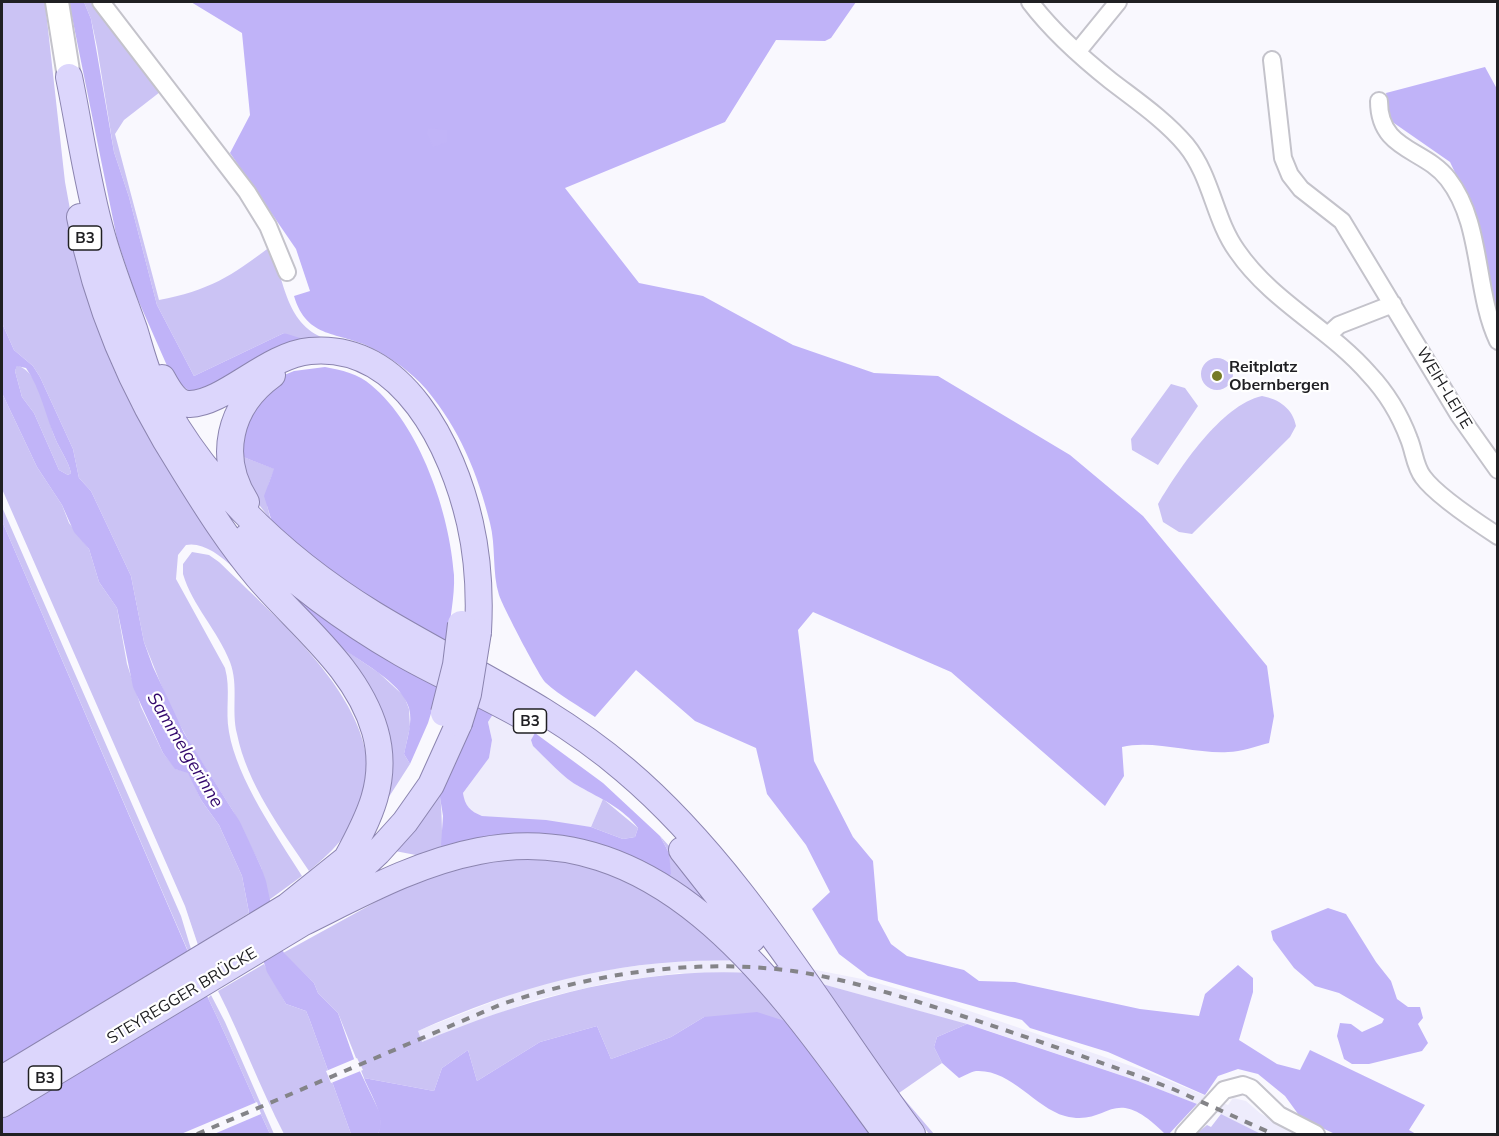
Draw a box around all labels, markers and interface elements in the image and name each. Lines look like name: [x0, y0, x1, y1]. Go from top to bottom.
road number: B3: [68, 226, 101, 250]
street label: WEIH-LEITE: [1412, 344, 1476, 432]
place label: Reitplatz Obernbergen: [1229, 357, 1329, 395]
marker: Reitplatz Obernbergen: [1210, 369, 1224, 383]
water label: Sammelgerinne: [142, 689, 228, 811]
road number: B3: [514, 709, 546, 733]
street label: STEYREGGER BRÜCKE: [104, 944, 260, 1048]
road number: B3: [28, 1066, 62, 1090]

